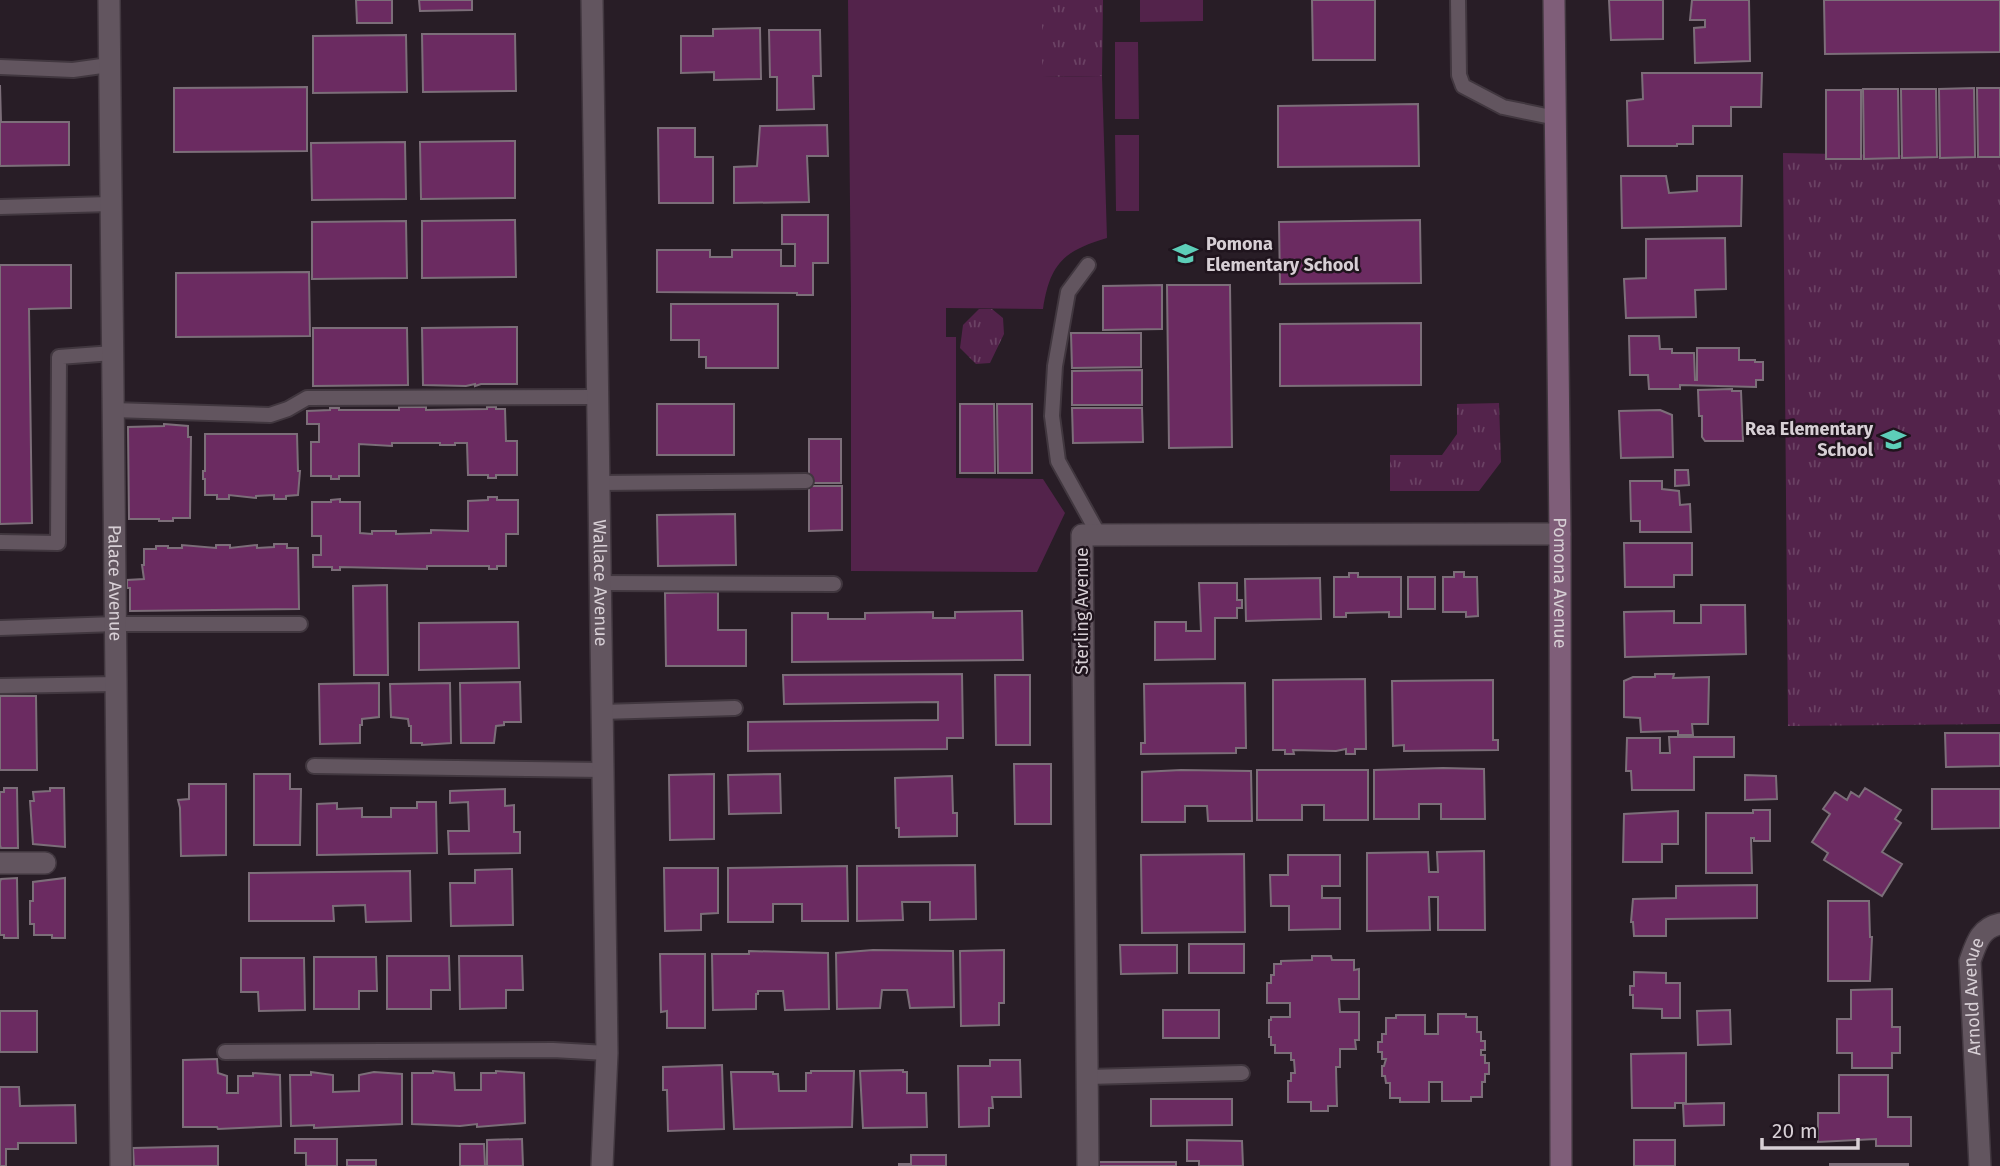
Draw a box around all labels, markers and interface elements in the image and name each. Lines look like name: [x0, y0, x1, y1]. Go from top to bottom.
place label: Pomona Elementary School: [1206, 233, 1360, 276]
school or university icon: Pomona Elementary School: [1172, 240, 1200, 268]
place label: Rea Elementary School: [1745, 418, 1874, 461]
school or university icon: Rea Elementary School: [1879, 425, 1907, 453]
street label: Pomona Avenue: [1549, 517, 1571, 649]
street label: Wallace Avenue: [588, 519, 612, 647]
street label: Palace Avenue: [103, 524, 127, 641]
street label: Sterling Avenue: [1071, 547, 1093, 675]
street label: Arnold Avenue: [1959, 934, 1989, 1056]
scale bar: [1762, 1106, 1858, 1150]
text: 20 m: [1772, 1118, 1818, 1144]

